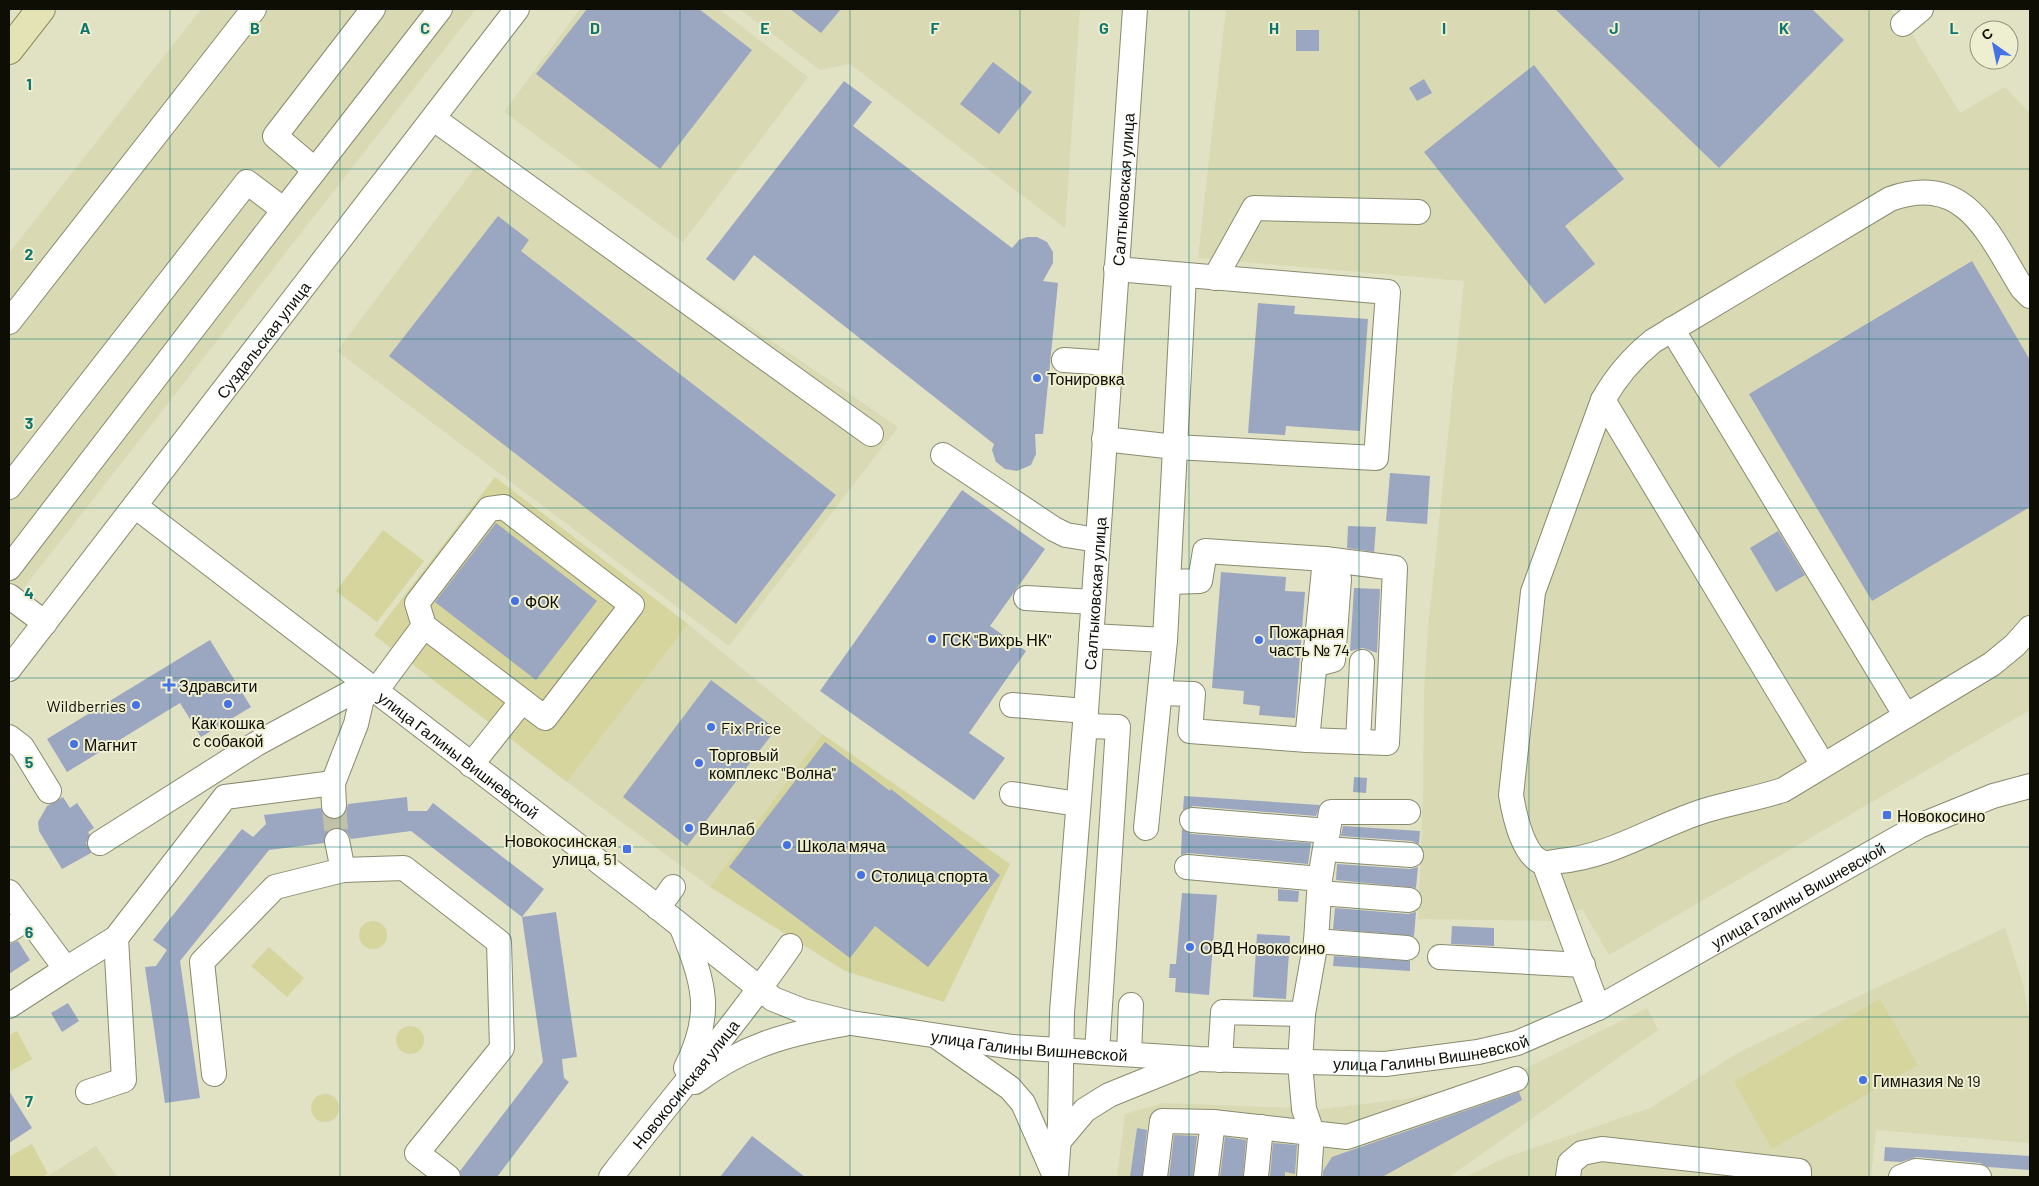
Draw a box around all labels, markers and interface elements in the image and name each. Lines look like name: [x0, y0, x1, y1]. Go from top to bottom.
text: A: [80, 18, 91, 37]
text: B: [250, 18, 260, 37]
text: C: [420, 18, 430, 37]
text: D: [590, 18, 600, 37]
text: E: [760, 18, 770, 37]
text: F: [931, 18, 940, 37]
text: G: [1099, 18, 1109, 37]
text: H: [1269, 18, 1279, 37]
text: I: [1442, 18, 1446, 37]
text: J: [1609, 18, 1619, 37]
text: K: [1779, 18, 1789, 37]
text: L: [1949, 18, 1959, 37]
north arrow: [1969, 20, 2019, 70]
text: С: [1978, 24, 1996, 44]
text: 1: [26, 74, 32, 93]
street label: Салтыковская улица: [1108, 112, 1137, 267]
text: 2: [25, 244, 34, 263]
street label: Суздальская улица: [212, 277, 314, 402]
place label: Тонировка: [1047, 369, 1125, 388]
marker: Тонировка: [1031, 372, 1043, 384]
text: 3: [25, 413, 33, 432]
street label: Салтыковская улица: [1079, 516, 1109, 671]
text: 4: [24, 583, 34, 602]
place label: ФОК: [525, 592, 560, 611]
marker: ФОК: [509, 595, 521, 607]
place label: Пожарная часть № 74: [1269, 622, 1350, 659]
place label: ГСК "Вихрь НК": [942, 630, 1051, 649]
marker: ГСК "Вихрь НК": [926, 633, 938, 645]
marker: Пожарная часть № 74: [1253, 634, 1265, 646]
place label: Здравсити: [179, 676, 257, 695]
marker: Здравсити: [163, 679, 175, 691]
street label: улица Галины Вишневской: [375, 687, 543, 822]
place label: Wildberries: [46, 696, 126, 715]
marker: Как кошка с собакой: [222, 698, 234, 710]
marker: Wildberries: [130, 699, 142, 711]
place label: Как кошка с собакой: [191, 713, 265, 750]
place label: Fix Price: [721, 718, 781, 737]
marker: Fix Price: [705, 721, 717, 733]
place label: Магнит: [84, 735, 138, 754]
marker: Магнит: [68, 738, 80, 750]
place label: Торговый комплекс "Волна": [709, 745, 836, 782]
text: 5: [25, 752, 34, 771]
marker: Торговый комплекс "Волна": [693, 757, 705, 769]
place label: Новокосино: [1897, 806, 1986, 825]
marker: Новокосино: [1881, 809, 1893, 821]
place label: Винлаб: [699, 819, 755, 838]
marker: Винлаб: [683, 822, 695, 834]
place label: Новокосинская улица, 51: [505, 831, 617, 868]
place label: Школа мяча: [797, 836, 886, 855]
street label: улица Галины Вишневской: [1707, 838, 1888, 952]
marker: Школа мяча: [781, 839, 793, 851]
marker: Новокосинская улица, 51: [621, 843, 633, 855]
place label: Столица спорта: [871, 866, 988, 885]
marker: Столица спорта: [855, 869, 867, 881]
text: 6: [25, 922, 34, 941]
place label: ОВД Новокосино: [1200, 938, 1325, 957]
marker: ОВД Новокосино: [1184, 941, 1196, 953]
street label: Новокосинская улица: [628, 1015, 742, 1152]
street label: улица Галины Вишневской: [930, 1026, 1128, 1064]
street label: улица Галины Вишневской: [1333, 1030, 1531, 1074]
place label: Гимназия № 19: [1873, 1071, 1981, 1090]
marker: Гимназия № 19: [1857, 1074, 1869, 1086]
text: 7: [25, 1091, 33, 1110]

